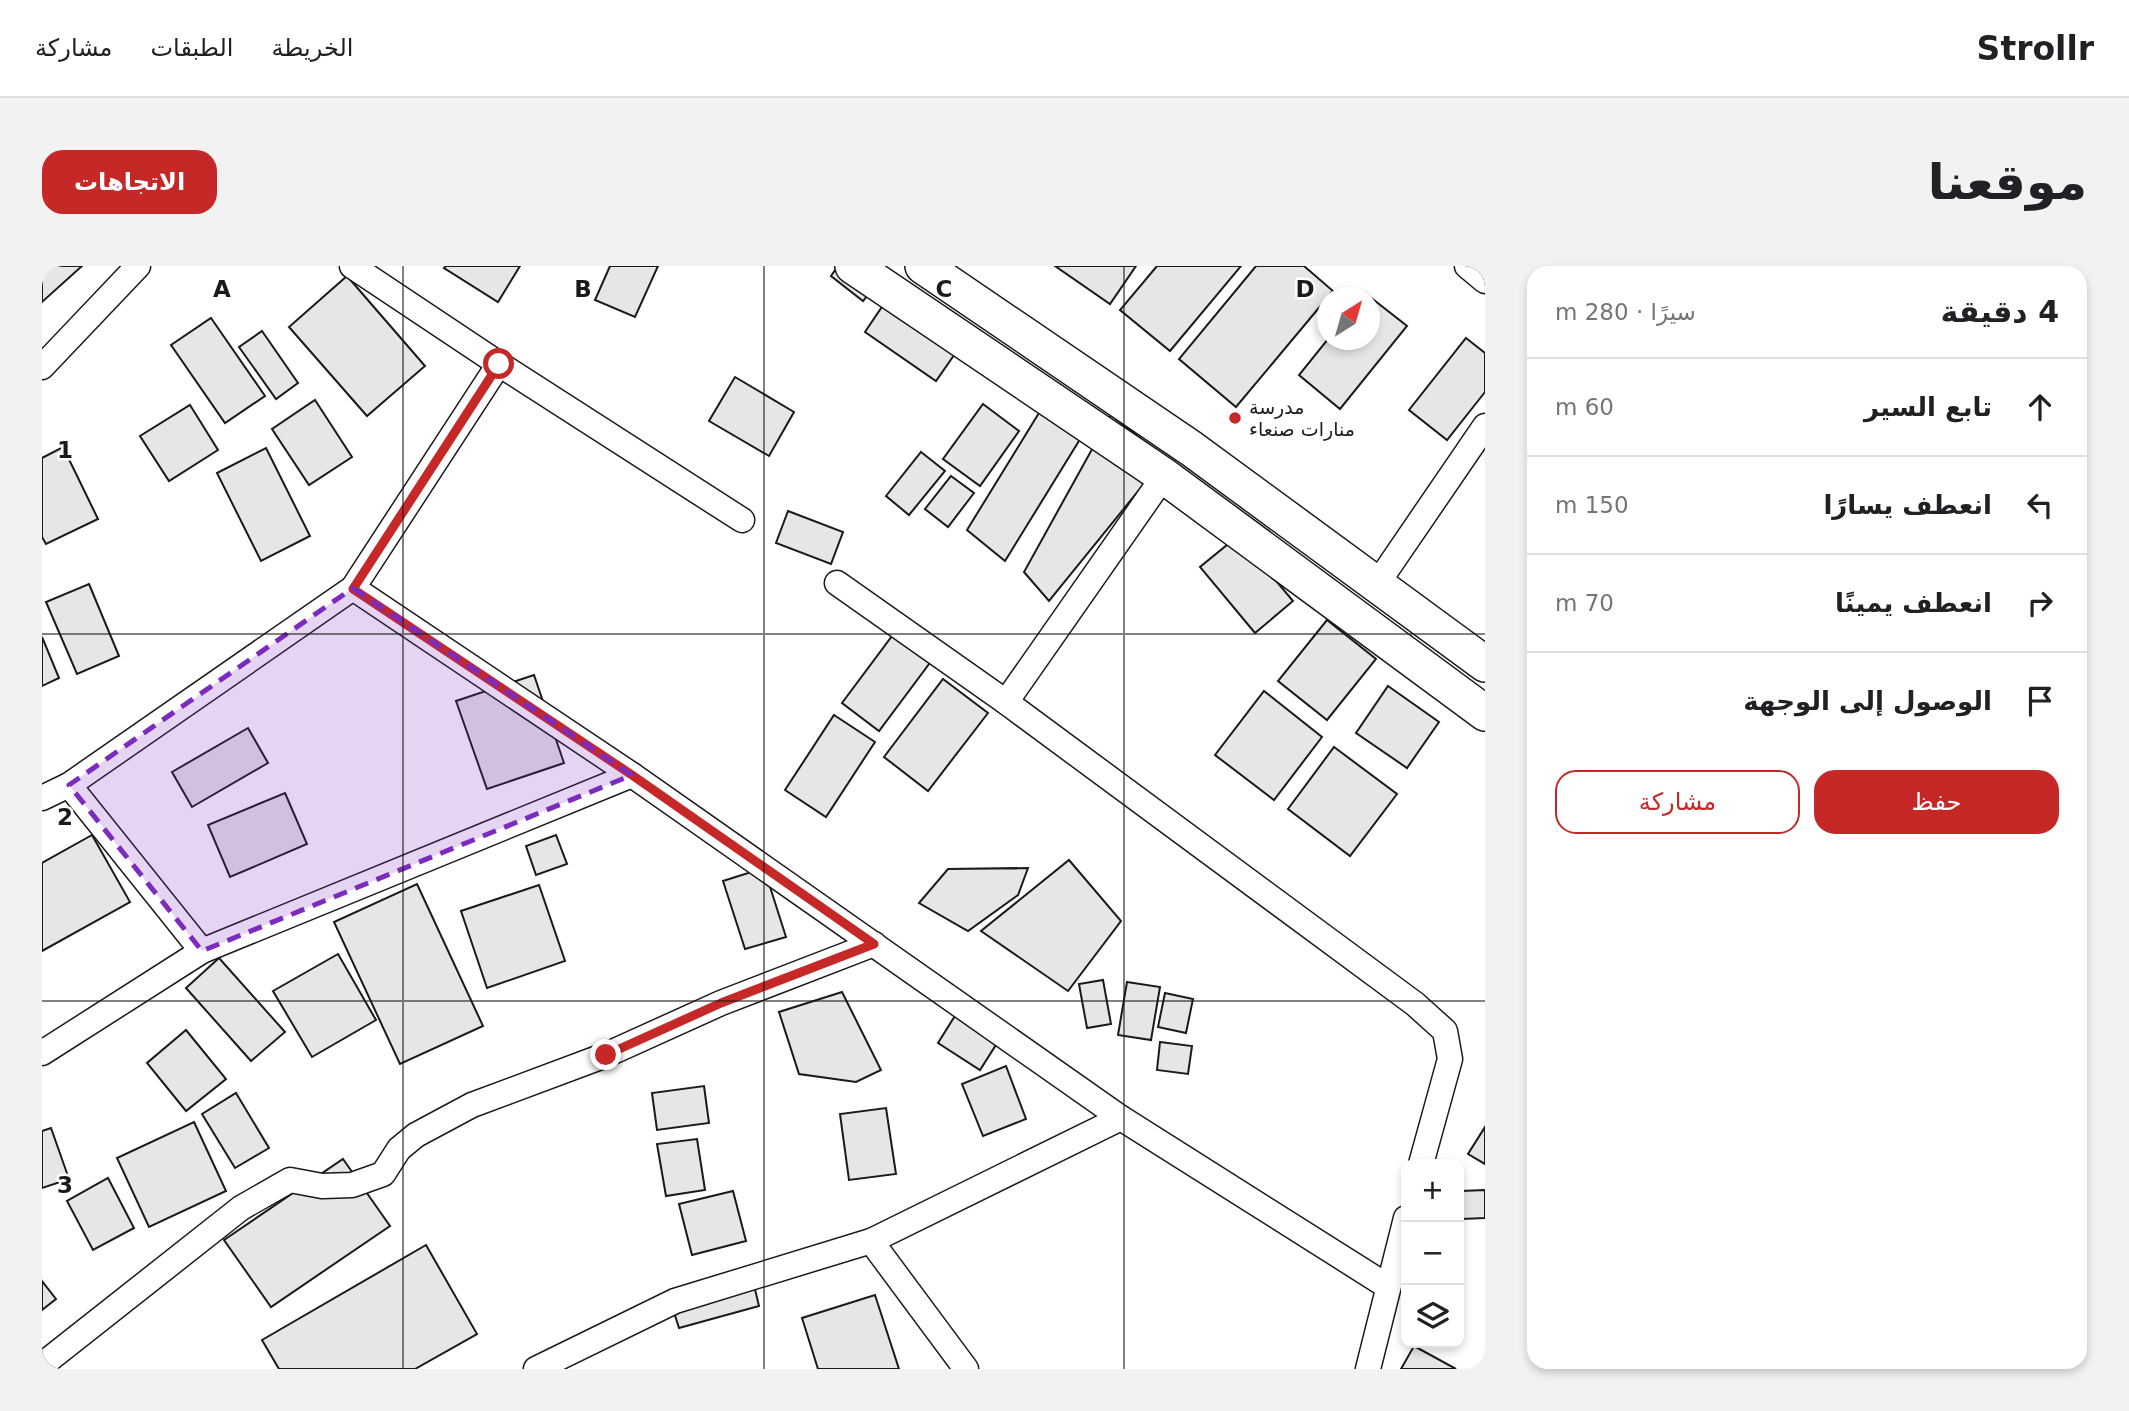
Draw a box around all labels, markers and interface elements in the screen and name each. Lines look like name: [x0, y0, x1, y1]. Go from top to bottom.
text: Strollr: [1977, 29, 2094, 68]
text: مشاركة: [35, 34, 112, 62]
text: الطبقات: [150, 34, 233, 62]
text: الخريطة: [271, 34, 353, 62]
button: الاتجاهات: [42, 150, 217, 214]
text: موقعنا: [1928, 154, 2087, 211]
text: A: [213, 276, 231, 302]
text: B: [574, 276, 592, 302]
text: C: [936, 276, 952, 302]
text: D: [1295, 276, 1315, 302]
north arrow: [1317, 287, 1380, 350]
text: 4 دقيقة: [1941, 294, 2059, 329]
text: سيرًا · 280 m: [1555, 299, 1696, 325]
route start: [483, 348, 514, 379]
icon: ahead: [2021, 388, 2059, 426]
text: تابع السير: [1864, 392, 1992, 422]
text: 60 m: [1555, 394, 1614, 420]
place label: مدرسة منارات صنعاء: [1249, 396, 1355, 441]
marker: مدرسة منارات صنعاء: [1227, 410, 1243, 426]
text: 1: [57, 437, 73, 463]
icon: left: [2021, 486, 2059, 524]
text: انعطف يسارًا: [1823, 490, 1992, 520]
text: 150 m: [1555, 492, 1629, 518]
icon: right: [2021, 584, 2059, 622]
text: انعطف يمينًا: [1835, 588, 1992, 618]
text: 70 m: [1555, 590, 1614, 616]
icon: arrive: [2021, 682, 2059, 720]
text: الوصول إلى الوجهة: [1743, 686, 1992, 716]
button: مشاركة: [1555, 770, 1800, 834]
button: حفظ: [1814, 770, 2059, 834]
text: 2: [57, 804, 73, 830]
route end: [590, 1039, 621, 1070]
map controls: [1401, 1159, 1464, 1348]
button: +: [1401, 1159, 1464, 1222]
text: 3: [57, 1172, 73, 1198]
button: −: [1401, 1222, 1464, 1285]
button: layers: [1401, 1285, 1464, 1348]

